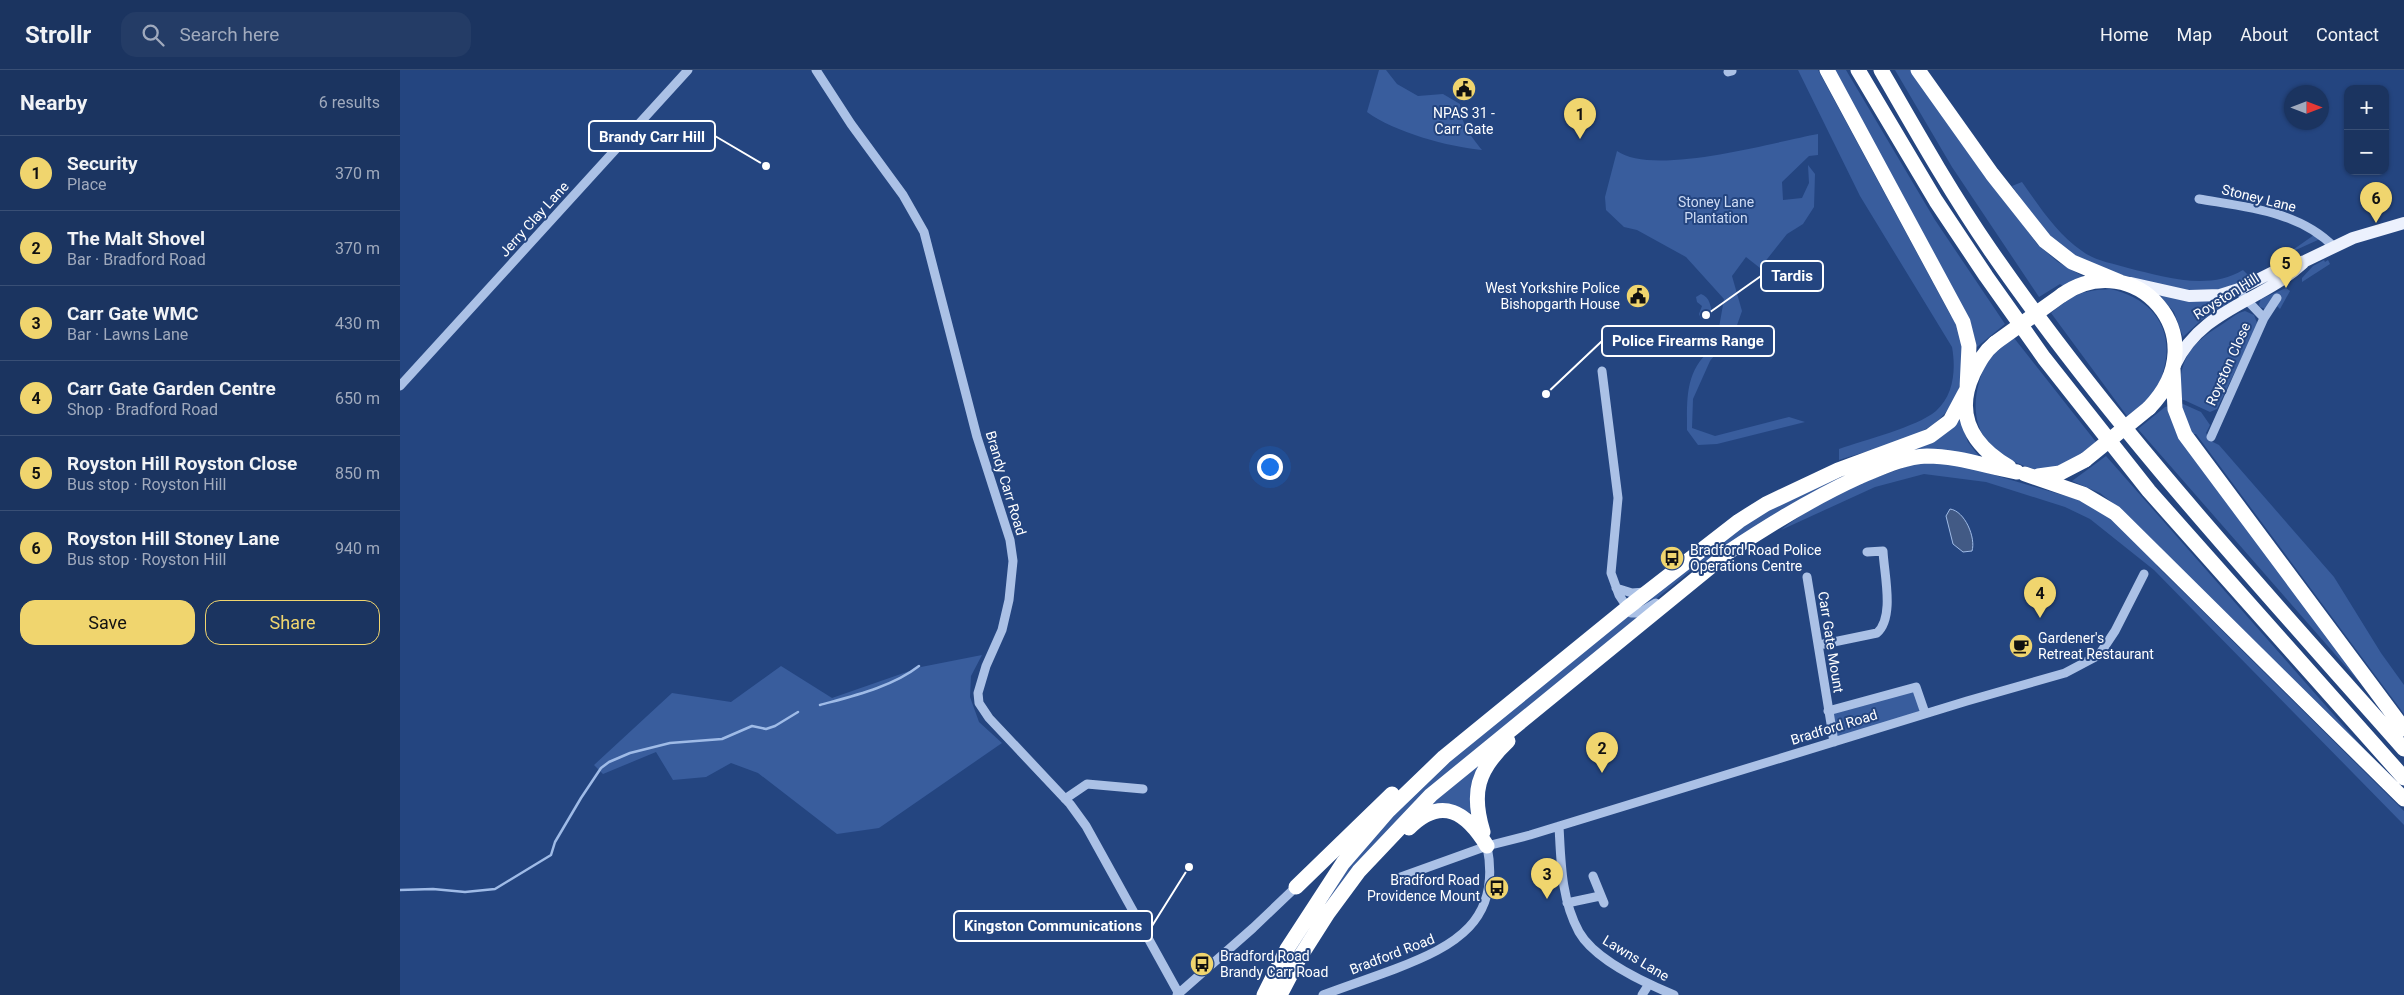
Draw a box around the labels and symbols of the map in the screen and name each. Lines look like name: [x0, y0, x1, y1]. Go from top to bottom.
public building icon: NPAS 31 - Carr Gate: [1451, 76, 1477, 102]
north arrow: [2284, 85, 2329, 130]
pin: 1: [1564, 98, 1596, 139]
place label: NPAS 31 - Carr Gate: [1433, 105, 1495, 137]
callout: Brandy Carr Hill: [589, 121, 715, 151]
text: Brandy Carr Hill: [599, 128, 705, 146]
street label: Jerry Clay Lane: [496, 178, 572, 260]
street label: Stoney Lane: [2220, 181, 2298, 215]
pin: 6: [2360, 182, 2392, 223]
park label: Stoney Lane Plantation: [1678, 194, 1754, 226]
pin: 5: [2270, 247, 2302, 288]
callout: Tardis: [1761, 261, 1823, 291]
text: Tardis: [1771, 267, 1813, 285]
street label: Royston Hill: [2190, 270, 2262, 322]
place label: West Yorkshire Police Bishopgarth House: [1485, 280, 1620, 312]
public building icon: West Yorkshire Police Bishopgarth House: [1625, 283, 1651, 309]
street label: Royston Close: [2203, 320, 2253, 408]
callout: Police Firearms Range: [1602, 326, 1774, 356]
text: Police Firearms Range: [1612, 332, 1764, 350]
street label: Brandy Carr Road: [983, 429, 1029, 537]
your location: [1257, 454, 1283, 480]
place label: Bradford Road Police Operations Centre: [1690, 542, 1821, 574]
bus stop icon: Bradford Road Police Operations Centre: [1659, 545, 1685, 571]
pin: 4: [2024, 577, 2056, 618]
street label: Carr Gate Mount: [1815, 590, 1847, 694]
place label: Gardener's Retreat Restaurant: [2038, 630, 2154, 662]
cafe icon: Gardener's Retreat Restaurant: [2008, 633, 2034, 659]
street label: Bradford Road: [1789, 706, 1879, 748]
pin: 2: [1586, 732, 1618, 773]
pin: 3: [1531, 858, 1563, 899]
place label: Bradford Road Providence Mount: [1367, 872, 1480, 904]
bus stop icon: Bradford Road Providence Mount: [1484, 875, 1510, 901]
callout: Kingston Communications: [954, 911, 1152, 941]
text: Kingston Communications: [964, 917, 1142, 935]
street label: Bradford Road: [1347, 930, 1437, 978]
street label: Lawns Lane: [1600, 932, 1672, 984]
place label: Bradford Road Brandy Carr Road: [1220, 948, 1328, 980]
bus stop icon: Bradford Road Brandy Carr Road: [1189, 951, 1215, 977]

